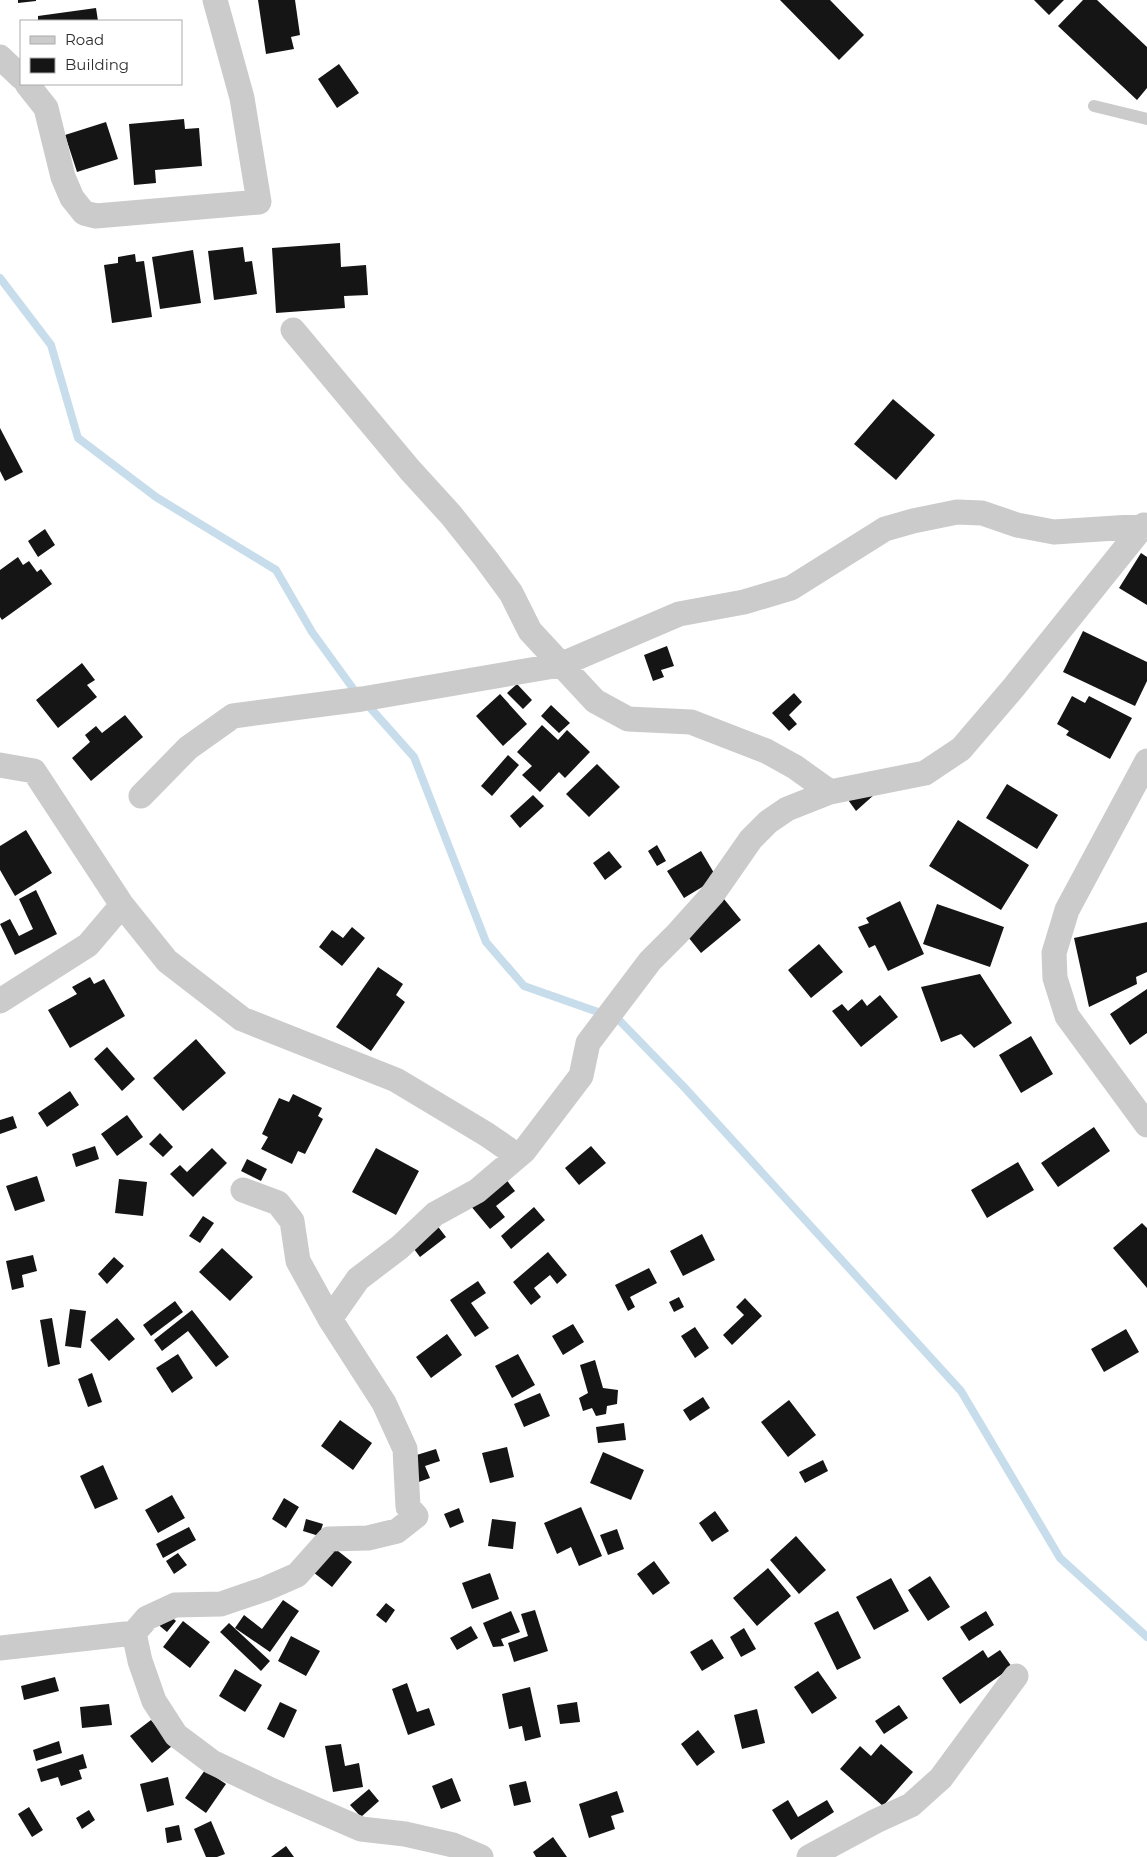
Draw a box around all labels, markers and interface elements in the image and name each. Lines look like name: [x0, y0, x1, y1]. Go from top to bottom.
legend: [20, 20, 182, 85]
text: Road: [65, 30, 104, 49]
text: Building: [65, 55, 129, 74]

